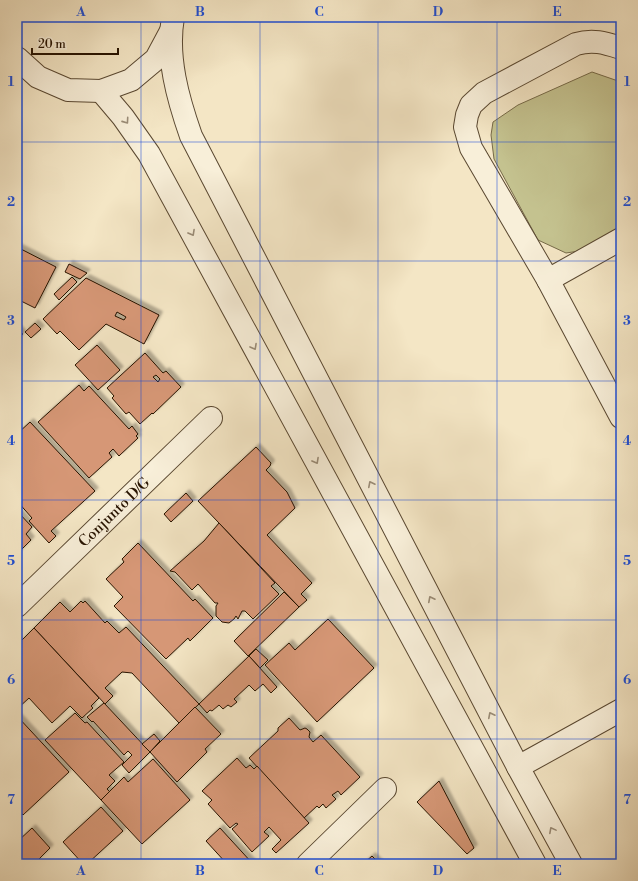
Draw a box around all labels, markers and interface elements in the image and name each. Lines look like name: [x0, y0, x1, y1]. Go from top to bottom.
text: A: [75, 4, 86, 20]
text: B: [195, 4, 205, 20]
text: C: [314, 4, 324, 20]
text: D: [433, 4, 443, 20]
text: E: [552, 4, 562, 20]
scale bar: [32, 30, 118, 56]
text: 20 m: [38, 37, 66, 52]
text: 1: [8, 74, 15, 90]
text: 1: [624, 74, 631, 90]
one-way arrow: [121, 117, 129, 124]
text: 2: [7, 194, 15, 210]
text: 2: [623, 194, 631, 210]
one-way arrow: [187, 229, 194, 236]
text: 3: [7, 313, 15, 329]
text: 3: [623, 313, 631, 329]
one-way arrow: [249, 343, 257, 350]
text: 4: [7, 433, 16, 449]
text: 4: [623, 433, 632, 449]
one-way arrow: [311, 457, 319, 465]
street label: Conjunto D/G: [74, 473, 154, 551]
one-way arrow: [369, 481, 376, 488]
text: 5: [7, 553, 15, 569]
text: 5: [623, 553, 631, 569]
one-way arrow: [429, 596, 436, 604]
text: 6: [7, 672, 15, 688]
text: 6: [623, 672, 631, 688]
one-way arrow: [488, 712, 496, 719]
text: 7: [7, 792, 15, 808]
text: 7: [623, 792, 631, 808]
one-way arrow: [549, 827, 557, 834]
text: A: [75, 863, 86, 879]
text: B: [195, 863, 205, 879]
text: C: [314, 863, 324, 879]
text: D: [433, 863, 443, 879]
text: E: [552, 863, 562, 879]

